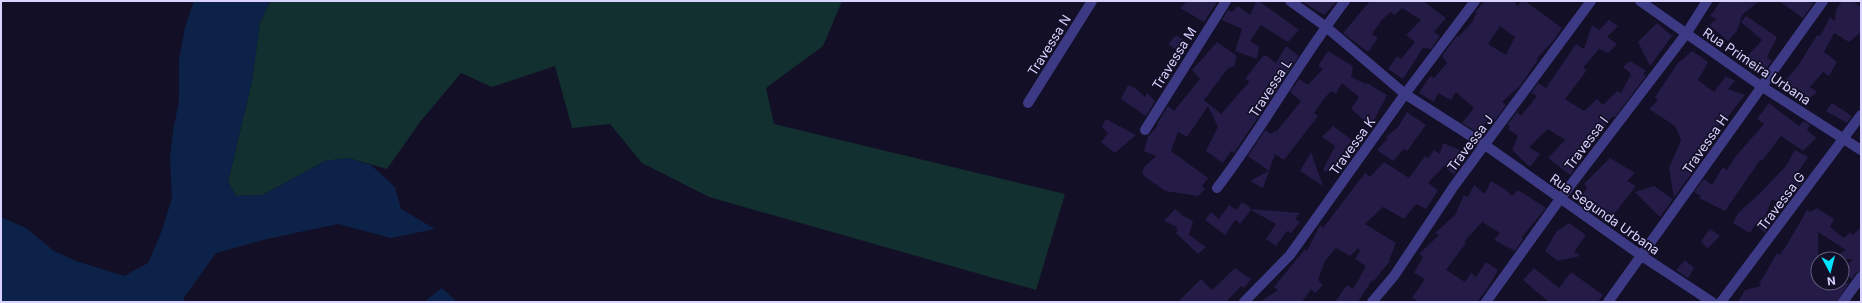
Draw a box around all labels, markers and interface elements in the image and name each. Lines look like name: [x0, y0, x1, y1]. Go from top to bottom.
street label: Travessa N: [1024, 12, 1074, 78]
street label: Travessa M: [1148, 24, 1200, 92]
street label: Rua Primeira Urbana: [1700, 24, 1814, 108]
street label: Travessa L: [1245, 56, 1295, 120]
street label: Travessa H: [1679, 111, 1731, 177]
street label: Travessa J: [1444, 112, 1496, 174]
street label: Travessa I: [1561, 113, 1611, 173]
street label: Travessa K: [1326, 114, 1379, 178]
street label: Travessa G: [1754, 169, 1808, 233]
street label: Rua Segunda Urbana: [1547, 170, 1663, 258]
north arrow: [1810, 251, 1850, 291]
text: N: [1826, 273, 1836, 288]

